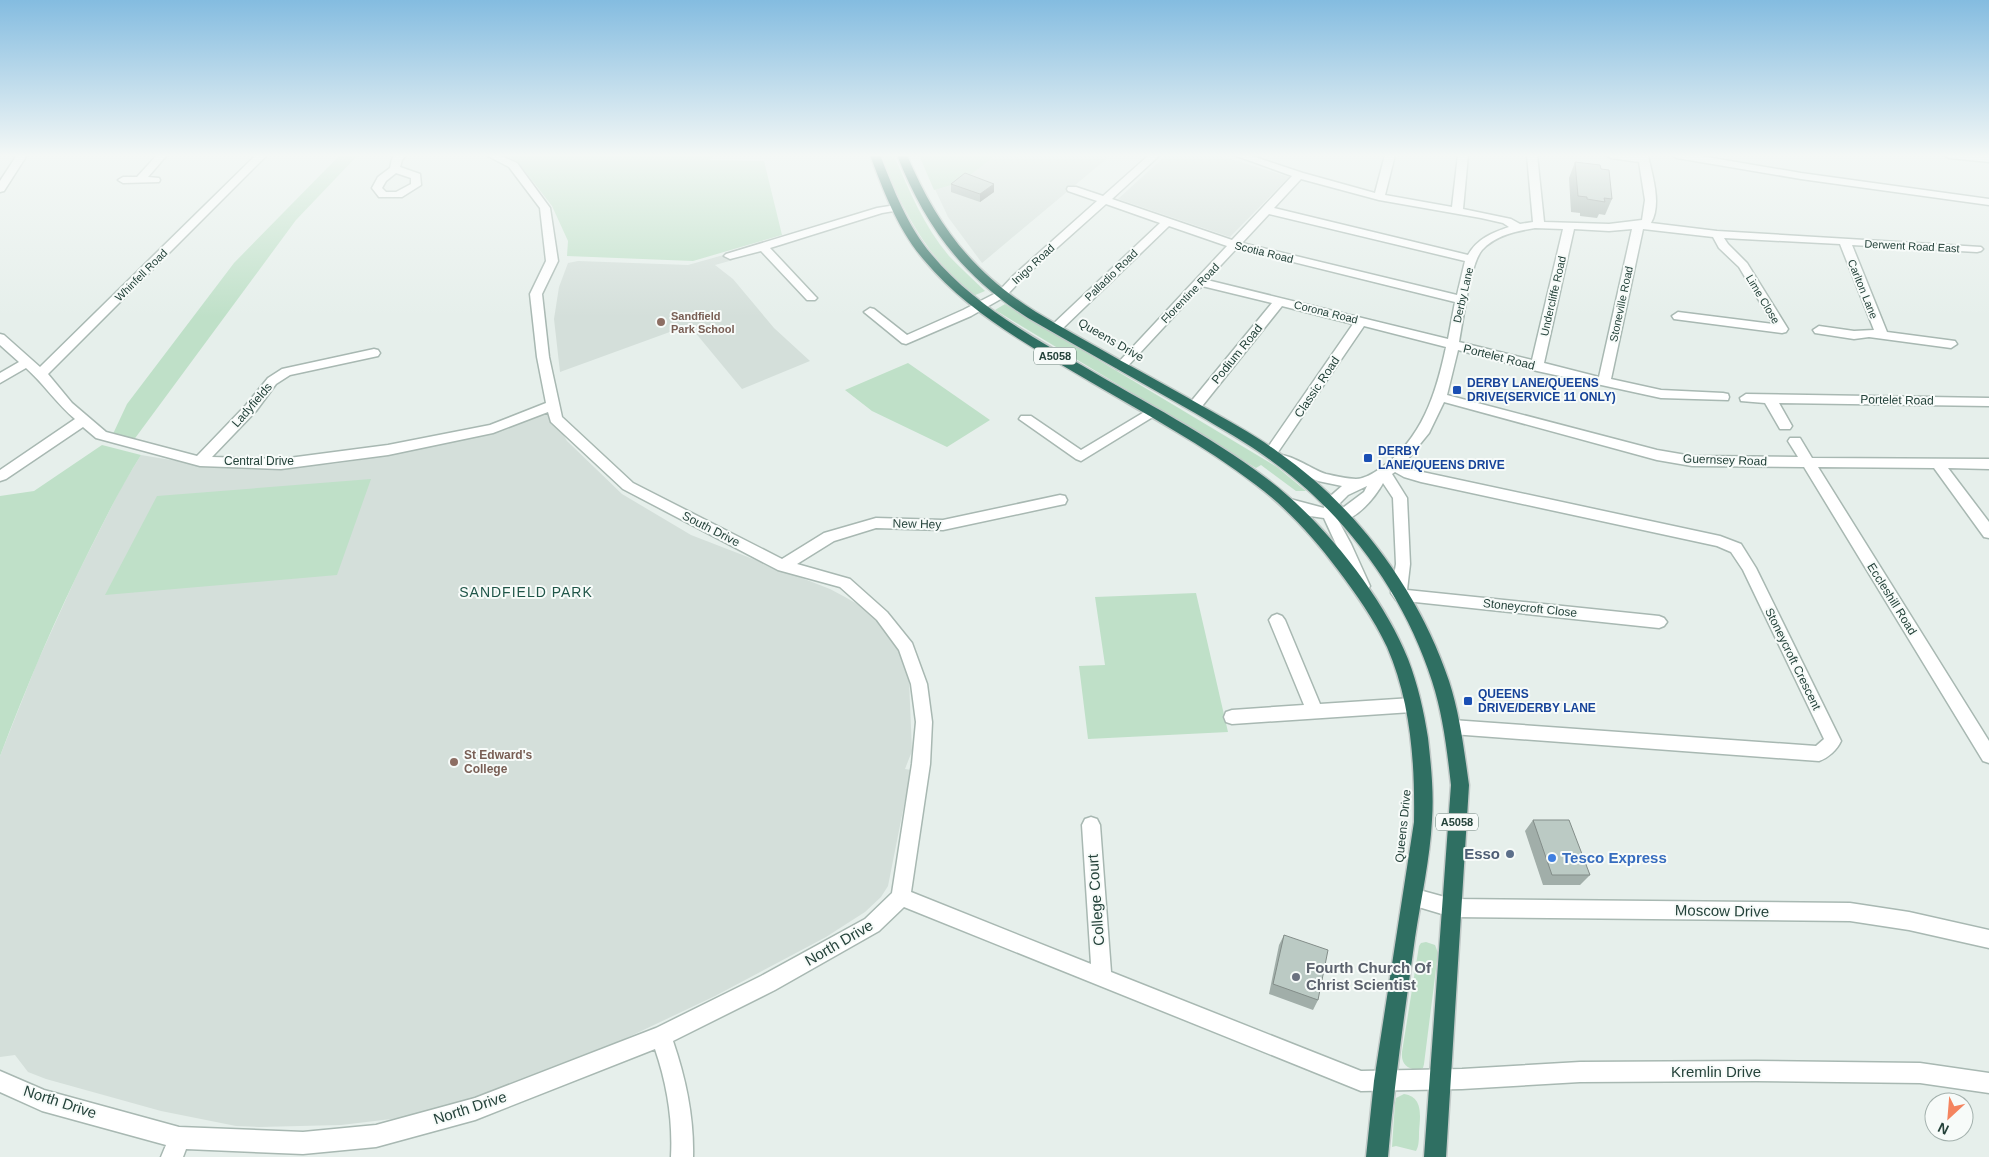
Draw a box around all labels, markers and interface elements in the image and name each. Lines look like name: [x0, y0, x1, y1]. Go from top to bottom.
street label: Derwent Road East: [1864, 238, 1960, 254]
street label: Scotia Road: [1233, 239, 1295, 265]
street label: Inigo Road: [1009, 241, 1057, 287]
street label: Whinfell Road: [113, 247, 169, 303]
street label: Palladio Road: [1082, 247, 1140, 303]
street label: Undercliffe Road: [1538, 255, 1568, 337]
street label: Carlton Lane: [1846, 258, 1880, 320]
street label: Florentine Road: [1158, 261, 1222, 325]
street label: Stoneville Road: [1607, 265, 1635, 343]
street label: Derby Lane: [1451, 266, 1475, 324]
street label: Lime Close: [1744, 272, 1782, 326]
street label: Corona Road: [1293, 298, 1359, 326]
place label: Sandfield Park School: [671, 310, 735, 335]
marker: Sandfield Park School: [655, 316, 667, 328]
street label: Queens Drive: [1076, 316, 1147, 365]
street label: Podium Road: [1209, 321, 1265, 387]
street label: Portelet Road: [1462, 341, 1536, 373]
road number: A5058: [1034, 348, 1076, 364]
street label: Classic Road: [1291, 354, 1343, 420]
place label: DERBY LANE/QUEENS DRIVE(SERVICE 11 ONLY): [1467, 376, 1616, 404]
street label: Ladyfields: [229, 380, 275, 430]
marker: DERBY LANE/QUEENS DRIVE(SERVICE 11 ONLY): [1451, 384, 1463, 396]
street label: Portelet Road: [1860, 392, 1934, 408]
place label: DERBY LANE/QUEENS DRIVE: [1378, 444, 1505, 472]
marker: DERBY LANE/QUEENS DRIVE: [1362, 452, 1374, 464]
street label: Guernsey Road: [1683, 452, 1767, 468]
street label: Central Drive: [224, 454, 294, 468]
street label: South Drive: [680, 509, 742, 550]
street label: New Hey: [893, 517, 941, 531]
street label: Eccleshill Road: [1864, 561, 1920, 637]
district label: SANDFIELD PARK: [459, 584, 593, 600]
street label: Stoneycroft Close: [1482, 596, 1578, 620]
street label: Stoneycroft Crescent: [1762, 606, 1824, 713]
place label: QUEENS DRIVE/DERBY LANE: [1478, 687, 1596, 715]
marker: QUEENS DRIVE/DERBY LANE: [1462, 695, 1474, 707]
place label: St Edward's College: [464, 748, 533, 776]
marker: St Edward's College: [448, 756, 460, 768]
street label: Queens Drive: [1392, 788, 1414, 863]
road number: A5058: [1436, 814, 1478, 830]
place label: Esso: [1464, 845, 1500, 862]
marker: Esso: [1504, 848, 1516, 860]
place label: Tesco Express: [1562, 849, 1667, 866]
marker: Tesco Express: [1546, 852, 1558, 864]
street label: College Court: [1084, 853, 1107, 946]
street label: Moscow Drive: [1675, 901, 1769, 920]
street label: North Drive: [802, 916, 876, 969]
place label: Fourth Church Of Christ Scientist: [1306, 959, 1432, 993]
marker: Fourth Church Of Christ Scientist: [1290, 971, 1302, 983]
street label: Kremlin Drive: [1671, 1063, 1761, 1080]
street label: North Drive: [21, 1082, 99, 1121]
street label: North Drive: [431, 1088, 509, 1127]
north arrow: [1924, 1092, 1974, 1142]
text: N: [1935, 1119, 1951, 1138]

